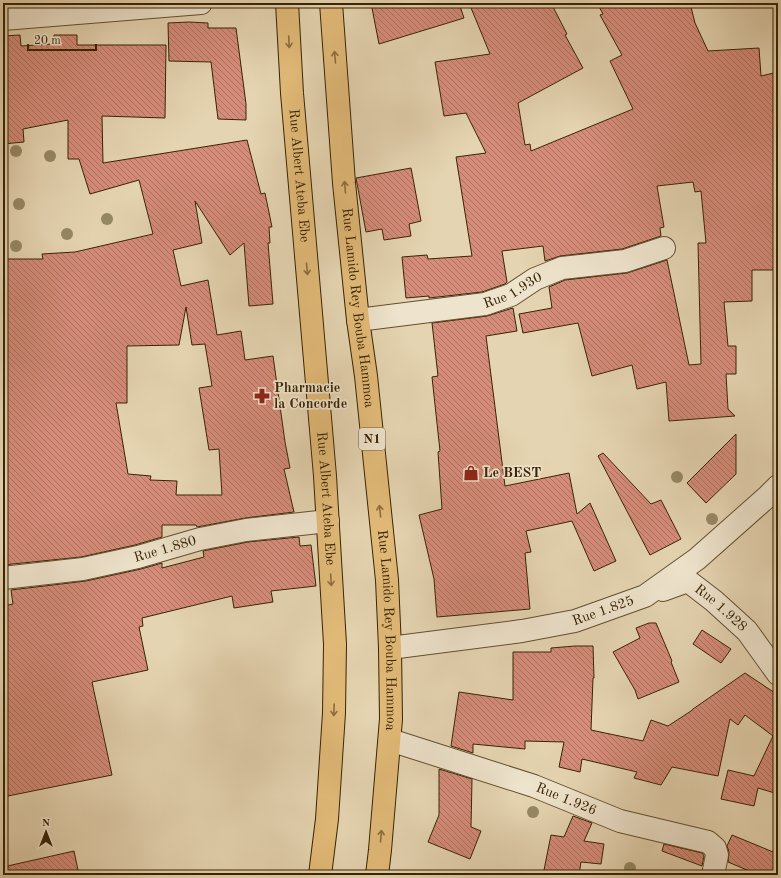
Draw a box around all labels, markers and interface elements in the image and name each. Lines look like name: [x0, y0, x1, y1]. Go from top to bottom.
scale bar: [28, 26, 96, 52]
text: 20 m: [34, 35, 61, 47]
one-way arrow: [286, 35, 293, 48]
one-way arrow: [332, 51, 339, 64]
street label: Rue Albert Ateba Ebe: [286, 108, 312, 243]
one-way arrow: [341, 181, 349, 194]
street label: Rue Lamido Rey Bouba Hammoa: [340, 207, 376, 409]
one-way arrow: [304, 262, 311, 275]
street label: Rue 1.930: [482, 270, 544, 311]
place label: Pharmacie la Concorde: [274, 381, 347, 411]
pharmacy icon: Pharmacie la Concorde: [253, 387, 271, 405]
road number: N1: [359, 428, 385, 450]
street label: Rue Albert Ateba Ebe: [314, 431, 337, 566]
shop icon: Le BEST: [462, 464, 480, 482]
place label: Le BEST: [483, 466, 541, 480]
one-way arrow: [376, 505, 383, 518]
street label: Rue Lamido Rey Bouba Hammoa: [375, 529, 398, 731]
street label: Rue 1.880: [132, 533, 198, 565]
one-way arrow: [328, 573, 335, 586]
street label: Rue 1.928: [692, 582, 750, 634]
street label: Rue 1.825: [571, 594, 636, 628]
one-way arrow: [330, 703, 338, 716]
street label: Rue 1.926: [534, 781, 599, 818]
north arrow: [26, 812, 66, 852]
text: N: [42, 818, 51, 829]
one-way arrow: [378, 830, 385, 843]

